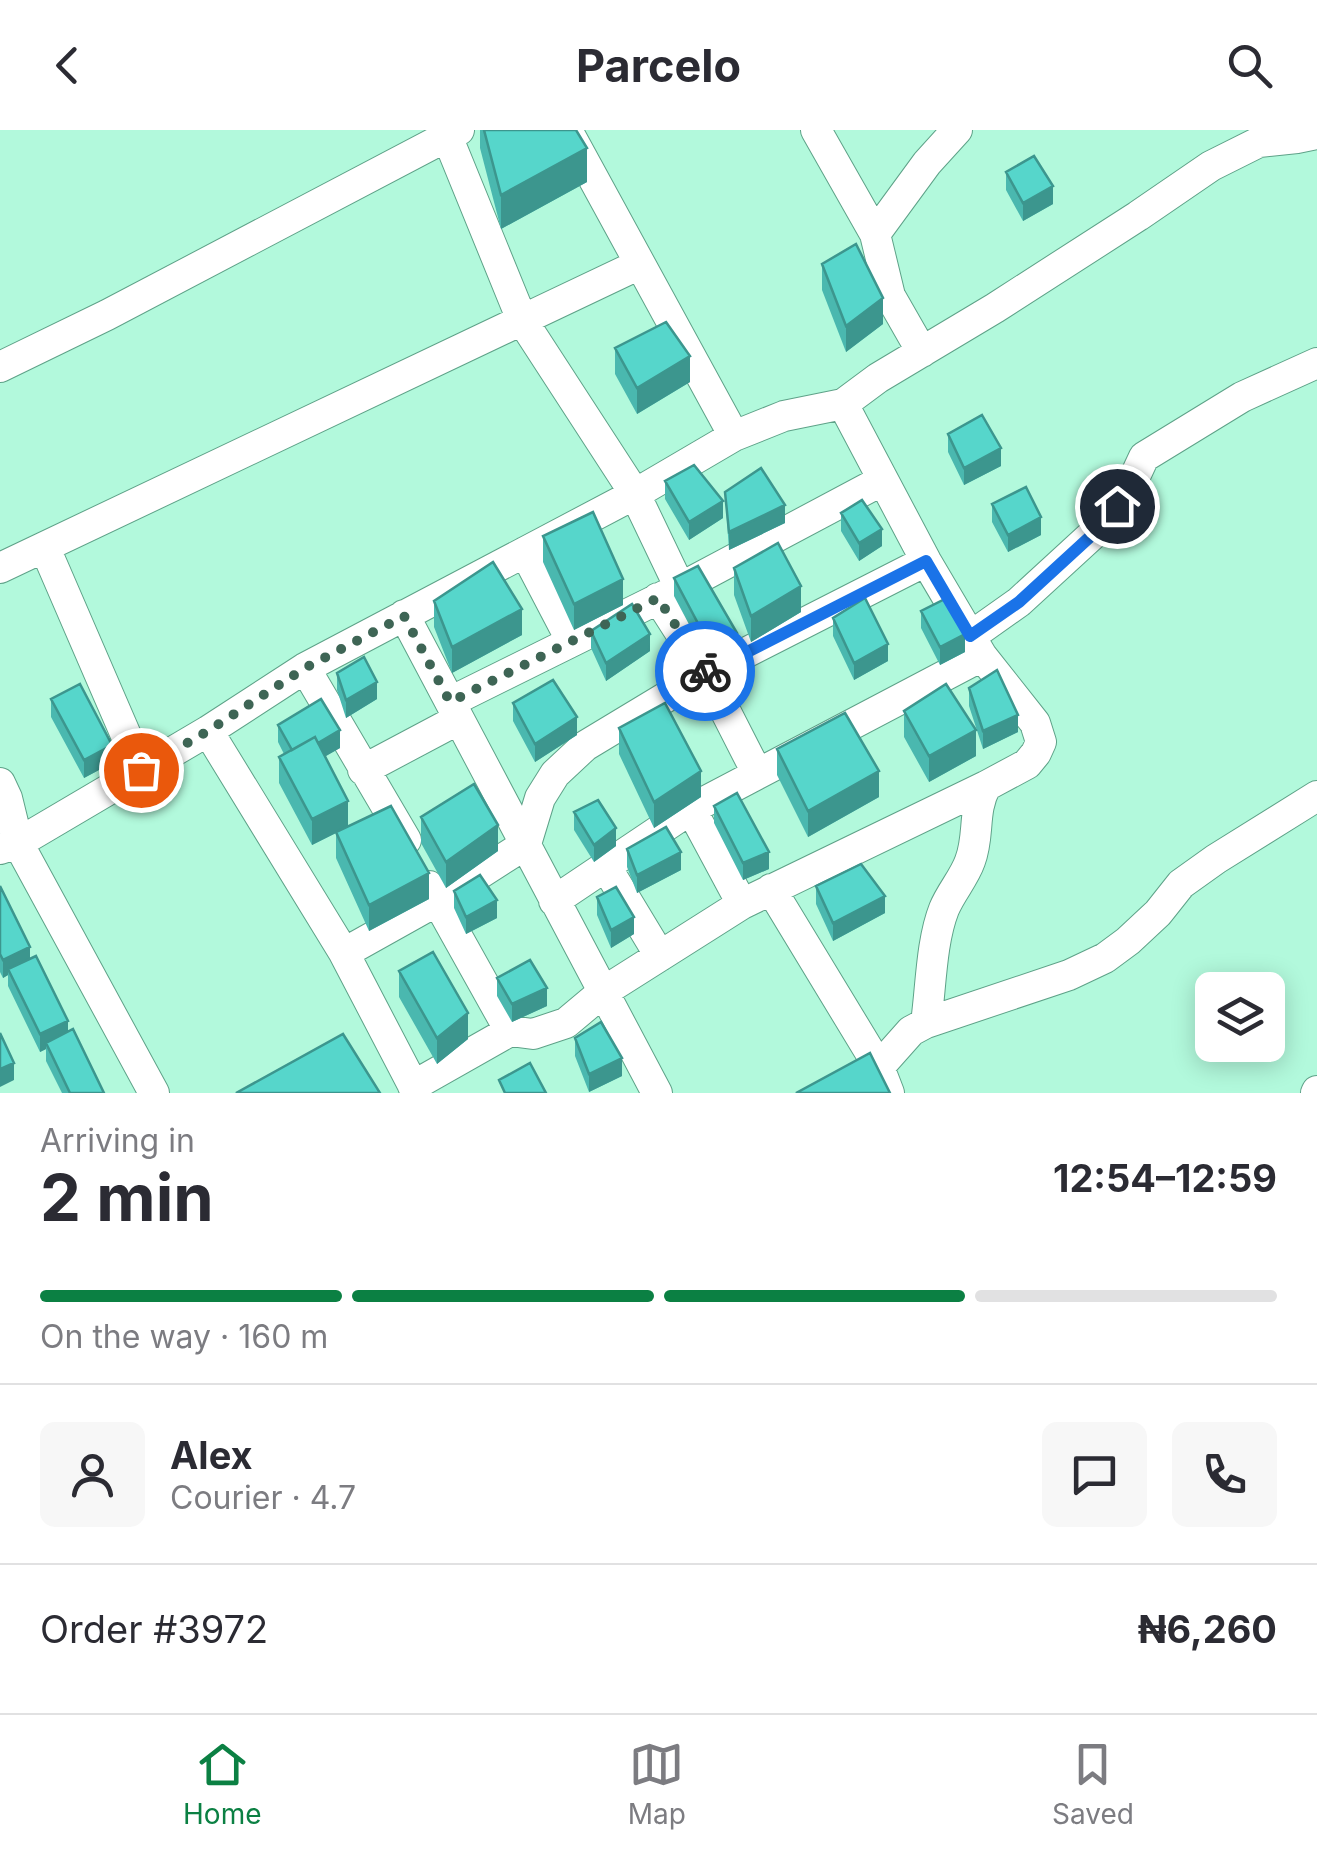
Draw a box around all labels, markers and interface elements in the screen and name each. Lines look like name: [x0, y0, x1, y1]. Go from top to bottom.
icon: back: [40, 38, 95, 93]
text: Parcelo: [576, 38, 741, 93]
icon: search: [1222, 38, 1277, 93]
pin: [1075, 464, 1160, 549]
icon: home: [1090, 479, 1145, 534]
courier: [655, 621, 755, 721]
icon: bike: [678, 644, 733, 699]
pin: [99, 728, 184, 813]
icon: bag: [114, 743, 169, 798]
map controls: [1195, 972, 1285, 1062]
button: layers: [1195, 972, 1285, 1062]
text: Arriving in: [40, 1121, 195, 1160]
text: 12:54–12:59: [1053, 1155, 1277, 1201]
text: 2 min: [40, 1158, 214, 1237]
text: On the way · 160 m: [40, 1317, 328, 1356]
button: person: [40, 1422, 145, 1527]
button: chat: [1042, 1422, 1147, 1527]
button: phone: [1172, 1422, 1277, 1527]
text: Alex: [170, 1432, 253, 1478]
text: Courier · 4.7: [170, 1478, 356, 1517]
text: Order #3972: [40, 1606, 268, 1652]
text: ₦6,260: [1138, 1606, 1277, 1652]
tab: Home: [183, 1737, 262, 1831]
tab: Map: [628, 1737, 686, 1831]
tab: Saved: [1052, 1737, 1134, 1831]

